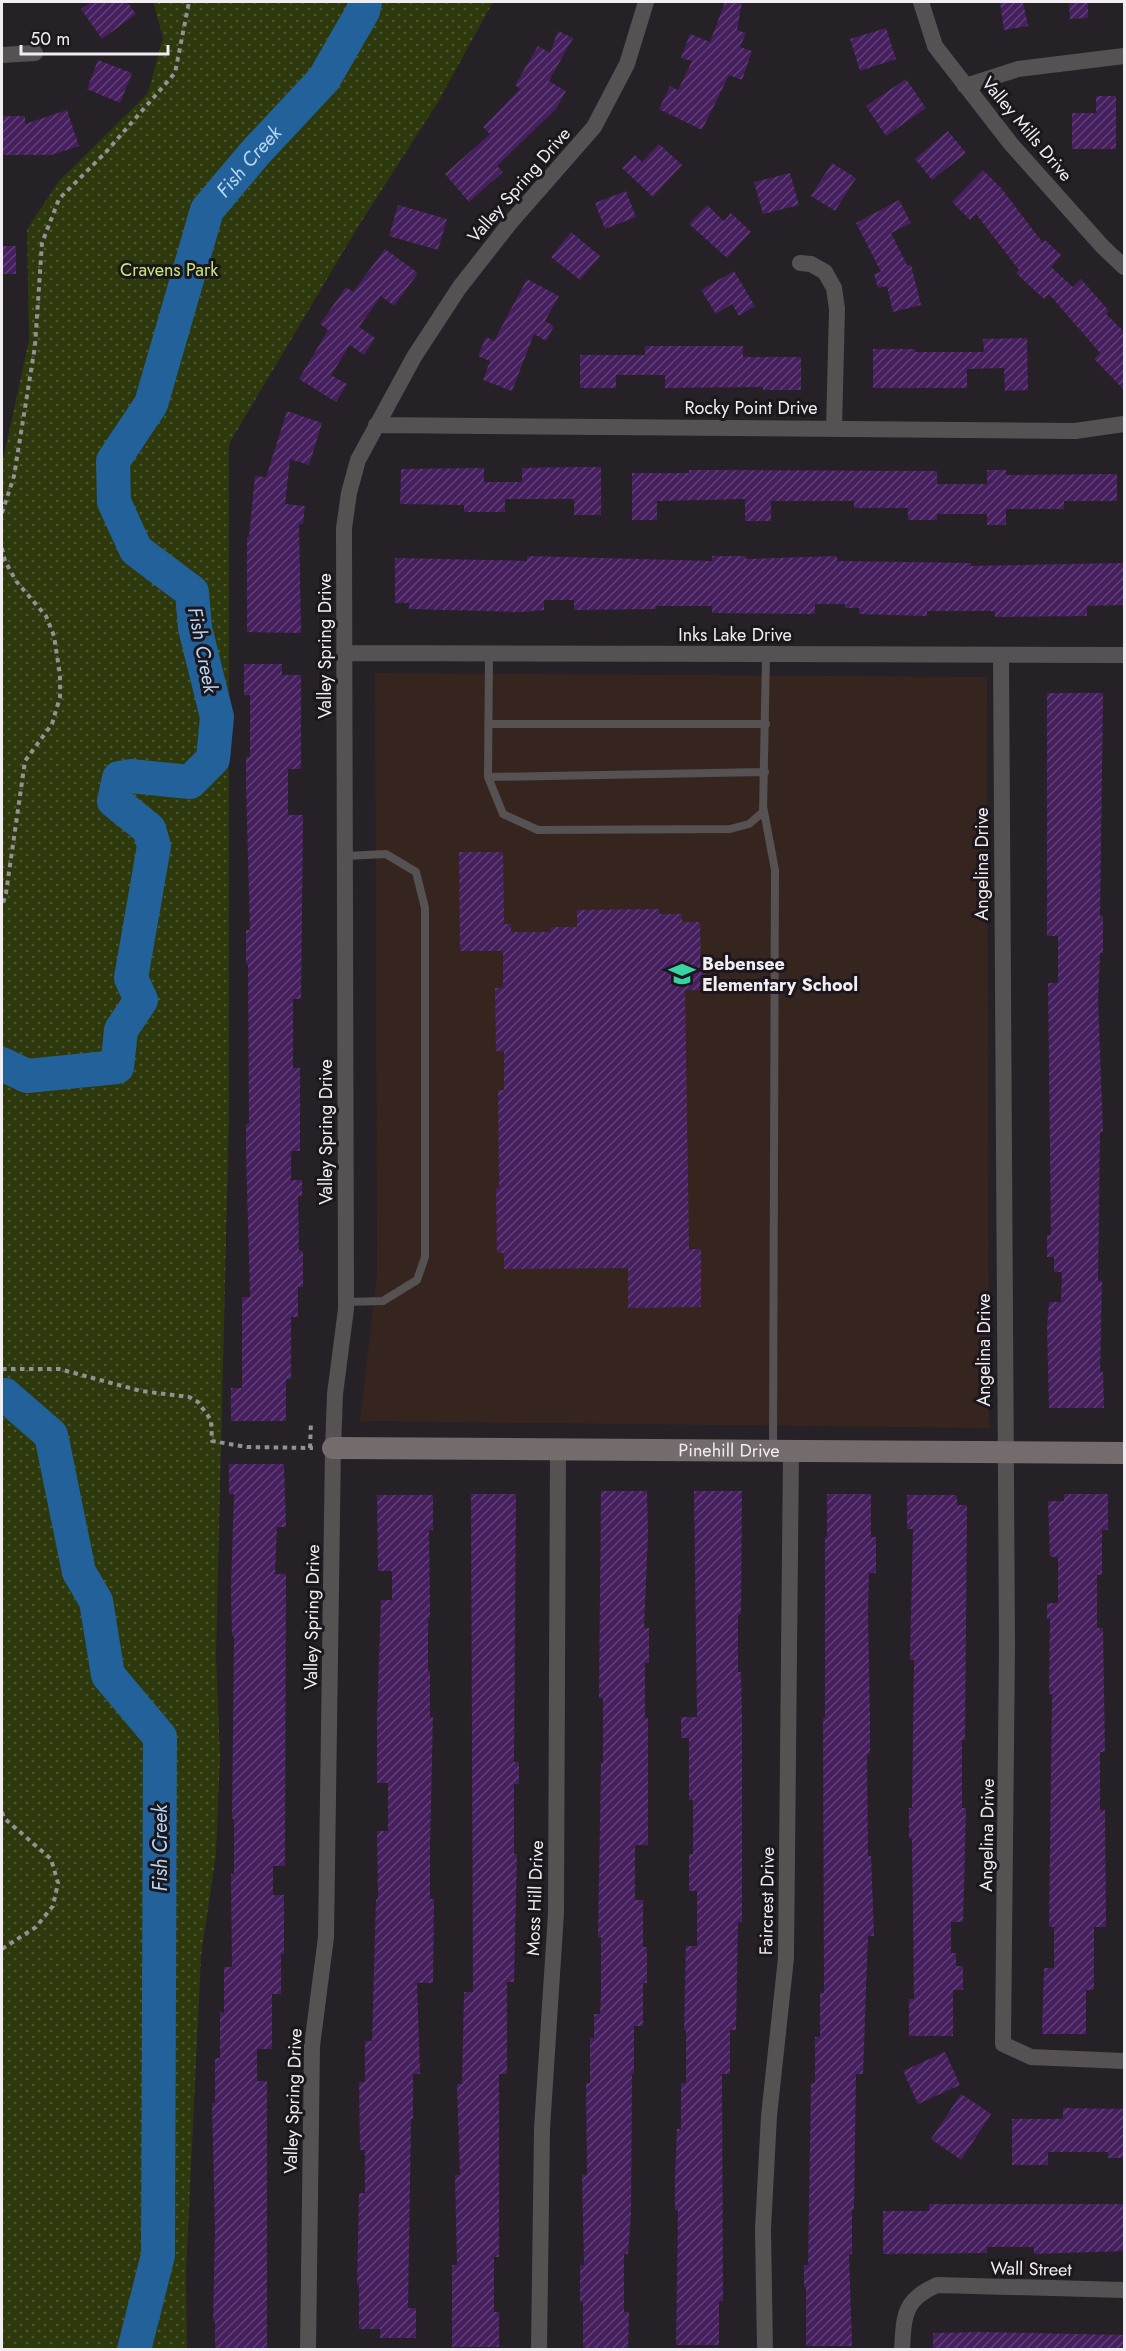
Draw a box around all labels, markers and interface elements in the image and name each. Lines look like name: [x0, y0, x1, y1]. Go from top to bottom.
scale bar: [21, 18, 168, 56]
text: 50 m: [30, 26, 70, 52]
street label: Valley Mills Drive: [975, 71, 1079, 187]
water label: Fish Creek: [210, 118, 290, 204]
street label: Valley Spring Drive: [461, 122, 577, 248]
park label: Cravens Park: [120, 257, 218, 283]
street label: Rocky Point Drive: [684, 395, 818, 421]
street label: Valley Spring Drive: [312, 573, 338, 719]
water label: Fish Creek: [180, 605, 225, 697]
street label: Inks Lake Drive: [678, 622, 792, 648]
street label: Angelina Drive: [969, 807, 995, 921]
place label: Bebensee Elementary School: [702, 951, 858, 998]
school or university icon: Bebensee Elementary School: [667, 959, 697, 989]
street label: Valley Spring Drive: [313, 1059, 339, 1205]
street label: Angelina Drive: [971, 1293, 997, 1407]
street label: Pinehill Drive: [678, 1437, 780, 1464]
street label: Valley Spring Drive: [298, 1544, 326, 1690]
street label: Angelina Drive: [973, 1778, 1001, 1892]
water label: Fish Creek: [146, 1803, 175, 1891]
street label: Moss Hill Drive: [520, 1840, 550, 1956]
street label: Faircrest Drive: [753, 1847, 781, 1955]
street label: Valley Spring Drive: [277, 2028, 309, 2174]
street label: Wall Street: [990, 2255, 1073, 2283]

